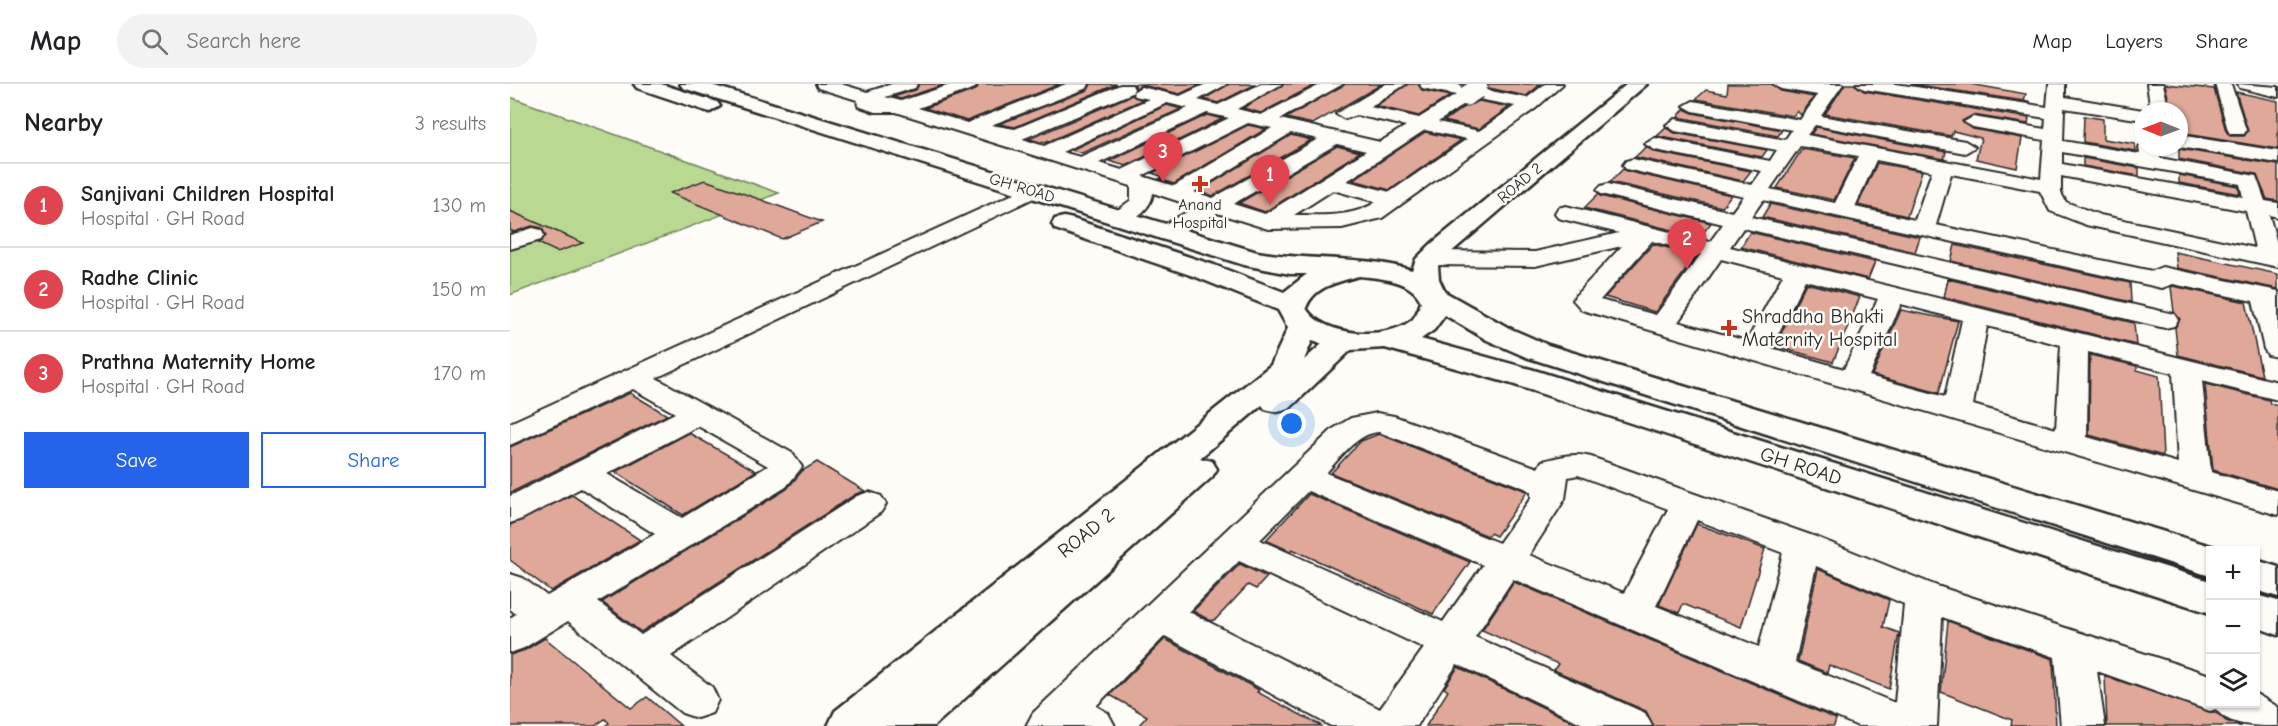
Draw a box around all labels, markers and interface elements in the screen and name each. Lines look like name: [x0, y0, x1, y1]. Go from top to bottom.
search box: [117, 14, 537, 68]
text: Map: [30, 25, 81, 57]
icon: search: [138, 25, 171, 58]
text: Search here: [186, 28, 301, 54]
text: Map: [2033, 29, 2072, 53]
text: Layers: [2105, 29, 2163, 53]
text: Share: [2196, 29, 2248, 53]
north arrow: [2134, 102, 2188, 156]
text: Nearby: [24, 108, 103, 138]
text: 3 results: [415, 112, 486, 135]
pin: 3: [1144, 132, 1182, 182]
pin: 1: [1250, 156, 1290, 205]
street label: ROAD 2: [1494, 159, 1546, 207]
street label: GH ROAD: [987, 170, 1057, 206]
marker: Anand Hospital: [1191, 175, 1209, 193]
text: Sanjivani Children Hospital: [81, 181, 334, 207]
text: 1: [40, 194, 47, 217]
text: 130 m: [433, 194, 486, 217]
place label: Anand Hospital: [1173, 196, 1227, 232]
text: Hospital · GH Road: [81, 207, 245, 230]
pin: 2: [1668, 220, 1706, 269]
text: Radhe Clinic: [81, 265, 198, 291]
text: 2: [39, 278, 48, 301]
text: 150 m: [432, 278, 486, 301]
text: Hospital · GH Road: [81, 291, 245, 314]
place label: Shraddha Bhakti Maternity Hospital: [1742, 305, 1897, 351]
marker: Shraddha Bhakti Maternity Hospital: [1720, 319, 1738, 337]
text: Prathna Maternity Home: [81, 349, 315, 375]
text: 3: [39, 362, 48, 385]
text: 170 m: [433, 362, 486, 385]
text: Hospital · GH Road: [81, 375, 245, 398]
your location: [1277, 409, 1306, 438]
button: Save: [24, 432, 249, 488]
button: Share: [261, 432, 486, 488]
street label: GH ROAD: [1757, 442, 1845, 490]
street label: ROAD 2: [1053, 503, 1119, 563]
map controls: [2206, 546, 2260, 708]
button: +: [2206, 546, 2260, 600]
button: −: [2206, 600, 2260, 654]
button: layers: [2206, 654, 2260, 708]

